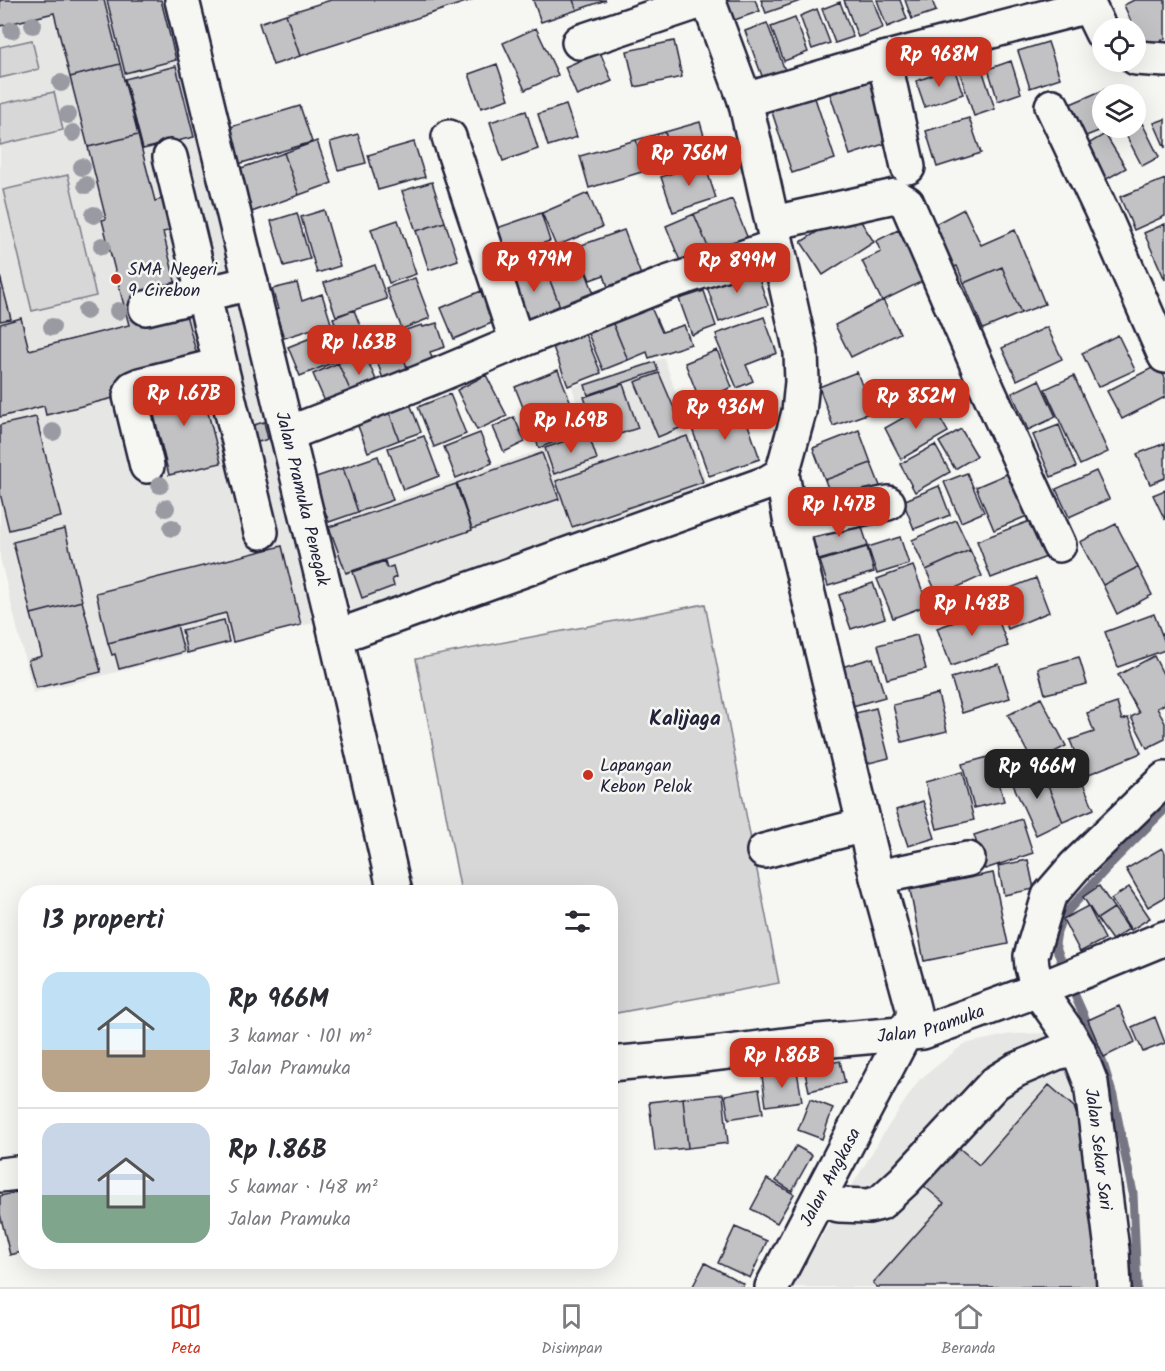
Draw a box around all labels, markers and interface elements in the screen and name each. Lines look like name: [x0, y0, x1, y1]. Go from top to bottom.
map controls: [1092, 18, 1146, 138]
button: locate: [1092, 18, 1146, 72]
pin: Rp 968M: [884, 37, 994, 88]
text: Rp 968M: [900, 40, 978, 72]
button: layers: [1092, 84, 1146, 138]
pin: Rp 756M: [634, 136, 744, 187]
text: Rp 756M: [651, 139, 727, 171]
pin: Rp 979M: [479, 242, 589, 293]
pin: Rp 899M: [682, 243, 792, 294]
text: Rp 979M: [496, 245, 572, 277]
text: Rp 899M: [698, 246, 776, 278]
place label: SMA Negeri 9 Cirebon: [128, 256, 218, 306]
marker: SMA Negeri 9 Cirebon: [109, 272, 123, 286]
pin: Rp 1.63B: [297, 325, 421, 376]
text: Rp 1.63B: [321, 328, 397, 360]
pin: Rp 1.67B: [122, 376, 246, 427]
text: Rp 1.67B: [147, 379, 221, 411]
pin: Rp 852M: [861, 379, 971, 430]
text: Rp 852M: [876, 382, 956, 414]
pin: Rp 936M: [670, 390, 780, 441]
text: Rp 936M: [686, 393, 764, 425]
pin: Rp 1.69B: [509, 403, 633, 454]
text: Rp 1.69B: [534, 406, 608, 438]
street label: Jalan Pramuka Penegak: [266, 408, 337, 590]
pin: Rp 1.47B: [777, 487, 901, 538]
text: Rp 1.47B: [802, 490, 876, 522]
pin: Rp 1.48B: [910, 586, 1034, 637]
text: Rp 1.48B: [934, 589, 1010, 621]
district label: Kalijaga: [649, 703, 721, 736]
pin: Rp 966M: [982, 749, 1092, 800]
place label: Lapangan Kebon Pelok: [600, 752, 693, 802]
text: Rp 966M: [998, 752, 1076, 784]
marker: Lapangan Kebon Pelok: [581, 768, 595, 782]
text: 13 properti: [42, 900, 164, 942]
icon: filters: [561, 905, 594, 938]
text: Rp 966M: [228, 979, 329, 1021]
icon: home: [90, 996, 162, 1068]
street label: Jalan Pramuka: [876, 998, 989, 1052]
text: 3 kamar · 101 m²: [228, 1021, 372, 1053]
pin: Rp 1.86B: [720, 1038, 844, 1089]
text: Rp 1.86B: [744, 1041, 820, 1073]
text: Jalan Pramuka: [228, 1053, 351, 1085]
street label: Jalan Sekar Sari: [1076, 1087, 1119, 1212]
street label: Jalan Angkasa: [793, 1123, 870, 1232]
text: Rp 1.86B: [228, 1130, 327, 1172]
icon: home: [90, 1147, 162, 1219]
text: 5 kamar · 148 m²: [228, 1172, 378, 1204]
text: Jalan Pramuka: [228, 1204, 351, 1236]
tab: Peta: [169, 1300, 202, 1361]
tab: Disimpan: [541, 1300, 602, 1361]
tab: Beranda: [941, 1300, 996, 1361]

